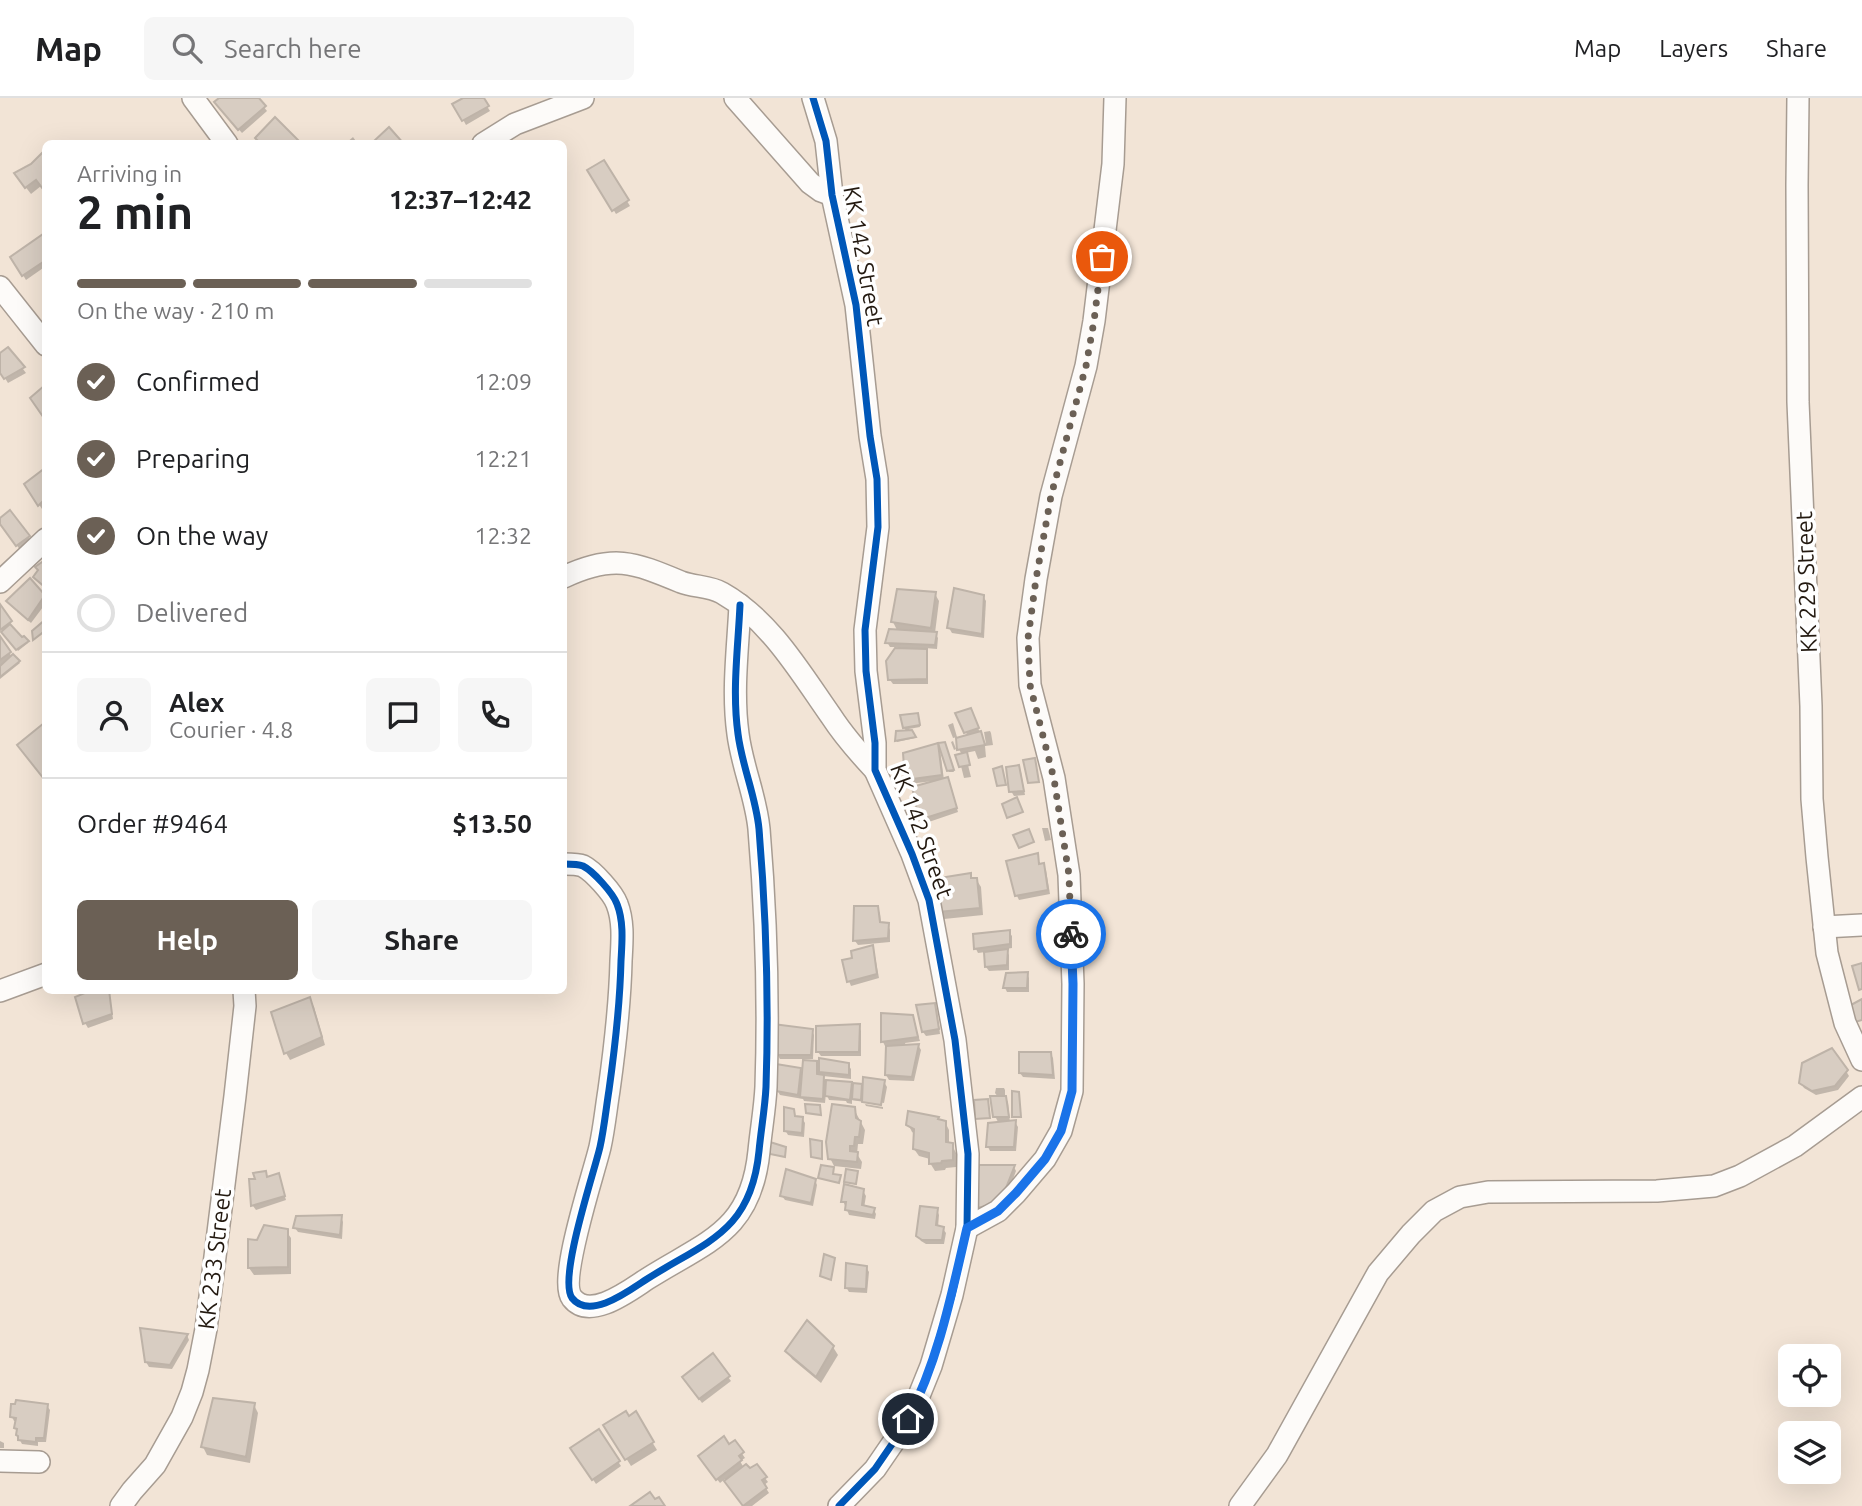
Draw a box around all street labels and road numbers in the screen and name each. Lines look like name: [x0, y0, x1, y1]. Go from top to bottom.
street label: KK 142 Street: [839, 184, 889, 328]
street label: KK 229 Street: [1791, 511, 1821, 653]
street label: KK 142 Street: [886, 760, 958, 902]
street label: KK 233 Street: [193, 1187, 235, 1331]

